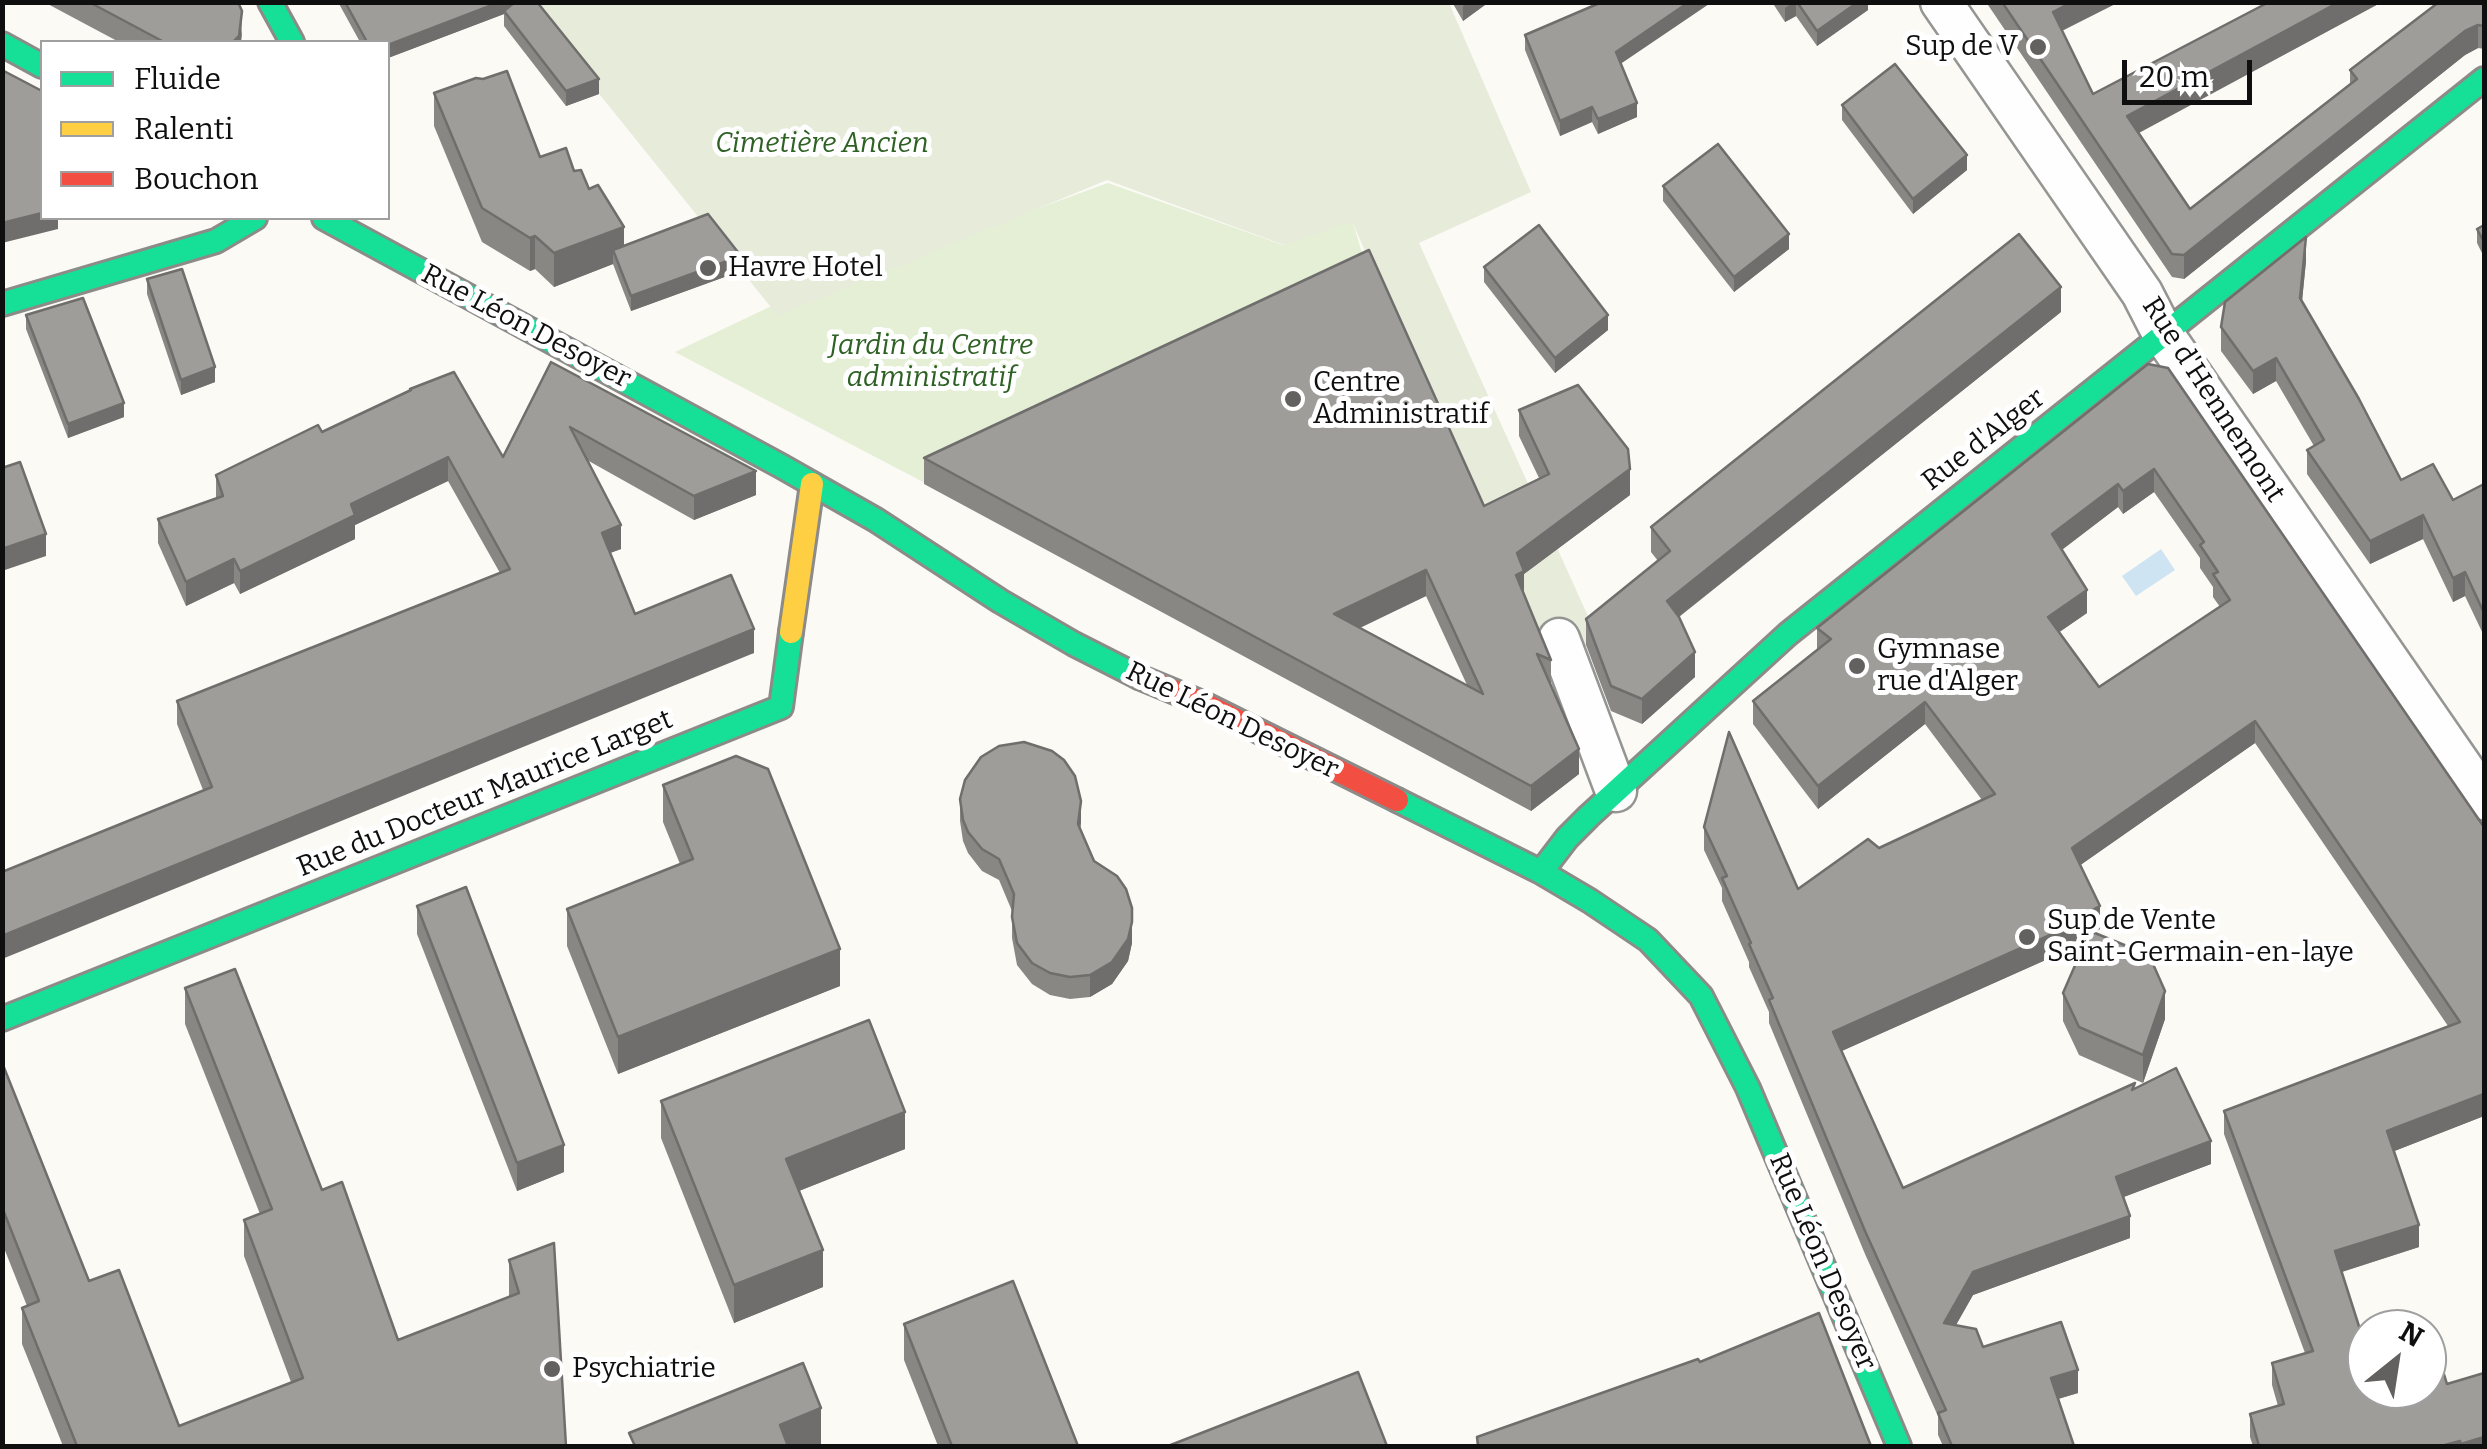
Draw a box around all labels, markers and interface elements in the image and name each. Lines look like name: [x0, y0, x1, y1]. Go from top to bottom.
place label: Sup de V: [1905, 30, 2018, 64]
marker: Sup de V: [2027, 36, 2049, 58]
legend: [40, 40, 390, 220]
scale bar: [2127, 40, 2257, 102]
text: 20 m: [2139, 59, 2209, 95]
text: Fluide: [134, 61, 221, 97]
text: Ralenti: [134, 111, 234, 147]
park label: Cimetière Ancien: [715, 127, 929, 161]
text: Bouchon: [134, 161, 259, 197]
place label: Havre Hotel: [728, 251, 883, 285]
marker: Havre Hotel: [697, 257, 719, 279]
street label: Rue Léon Desoyer: [416, 258, 636, 396]
street label: Rue d'Hennemont: [2134, 291, 2292, 509]
park label: Jardin du Centre administratif: [829, 329, 1033, 395]
place label: Centre Administratif: [1313, 366, 1489, 432]
street label: Rue d'Alger: [1916, 382, 2052, 498]
marker: Centre Administratif: [1282, 388, 1304, 410]
place label: Gymnase rue d'Alger: [1877, 633, 2018, 699]
street label: Rue Léon Desoyer: [1120, 655, 1344, 787]
marker: Gymnase rue d'Alger: [1846, 655, 1868, 677]
street label: Rue du Docteur Maurice Larget: [293, 703, 677, 885]
place label: Sup de Vente Saint-Germain-en-laye: [2047, 904, 2354, 970]
marker: Sup de Vente Saint-Germain-en-laye: [2016, 926, 2038, 948]
street label: Rue Léon Desoyer: [1761, 1149, 1883, 1375]
north arrow: [2347, 1309, 2447, 1409]
text: N: [2394, 1315, 2429, 1354]
place label: Psychiatrie: [572, 1352, 716, 1386]
marker: Psychiatrie: [541, 1358, 563, 1380]

